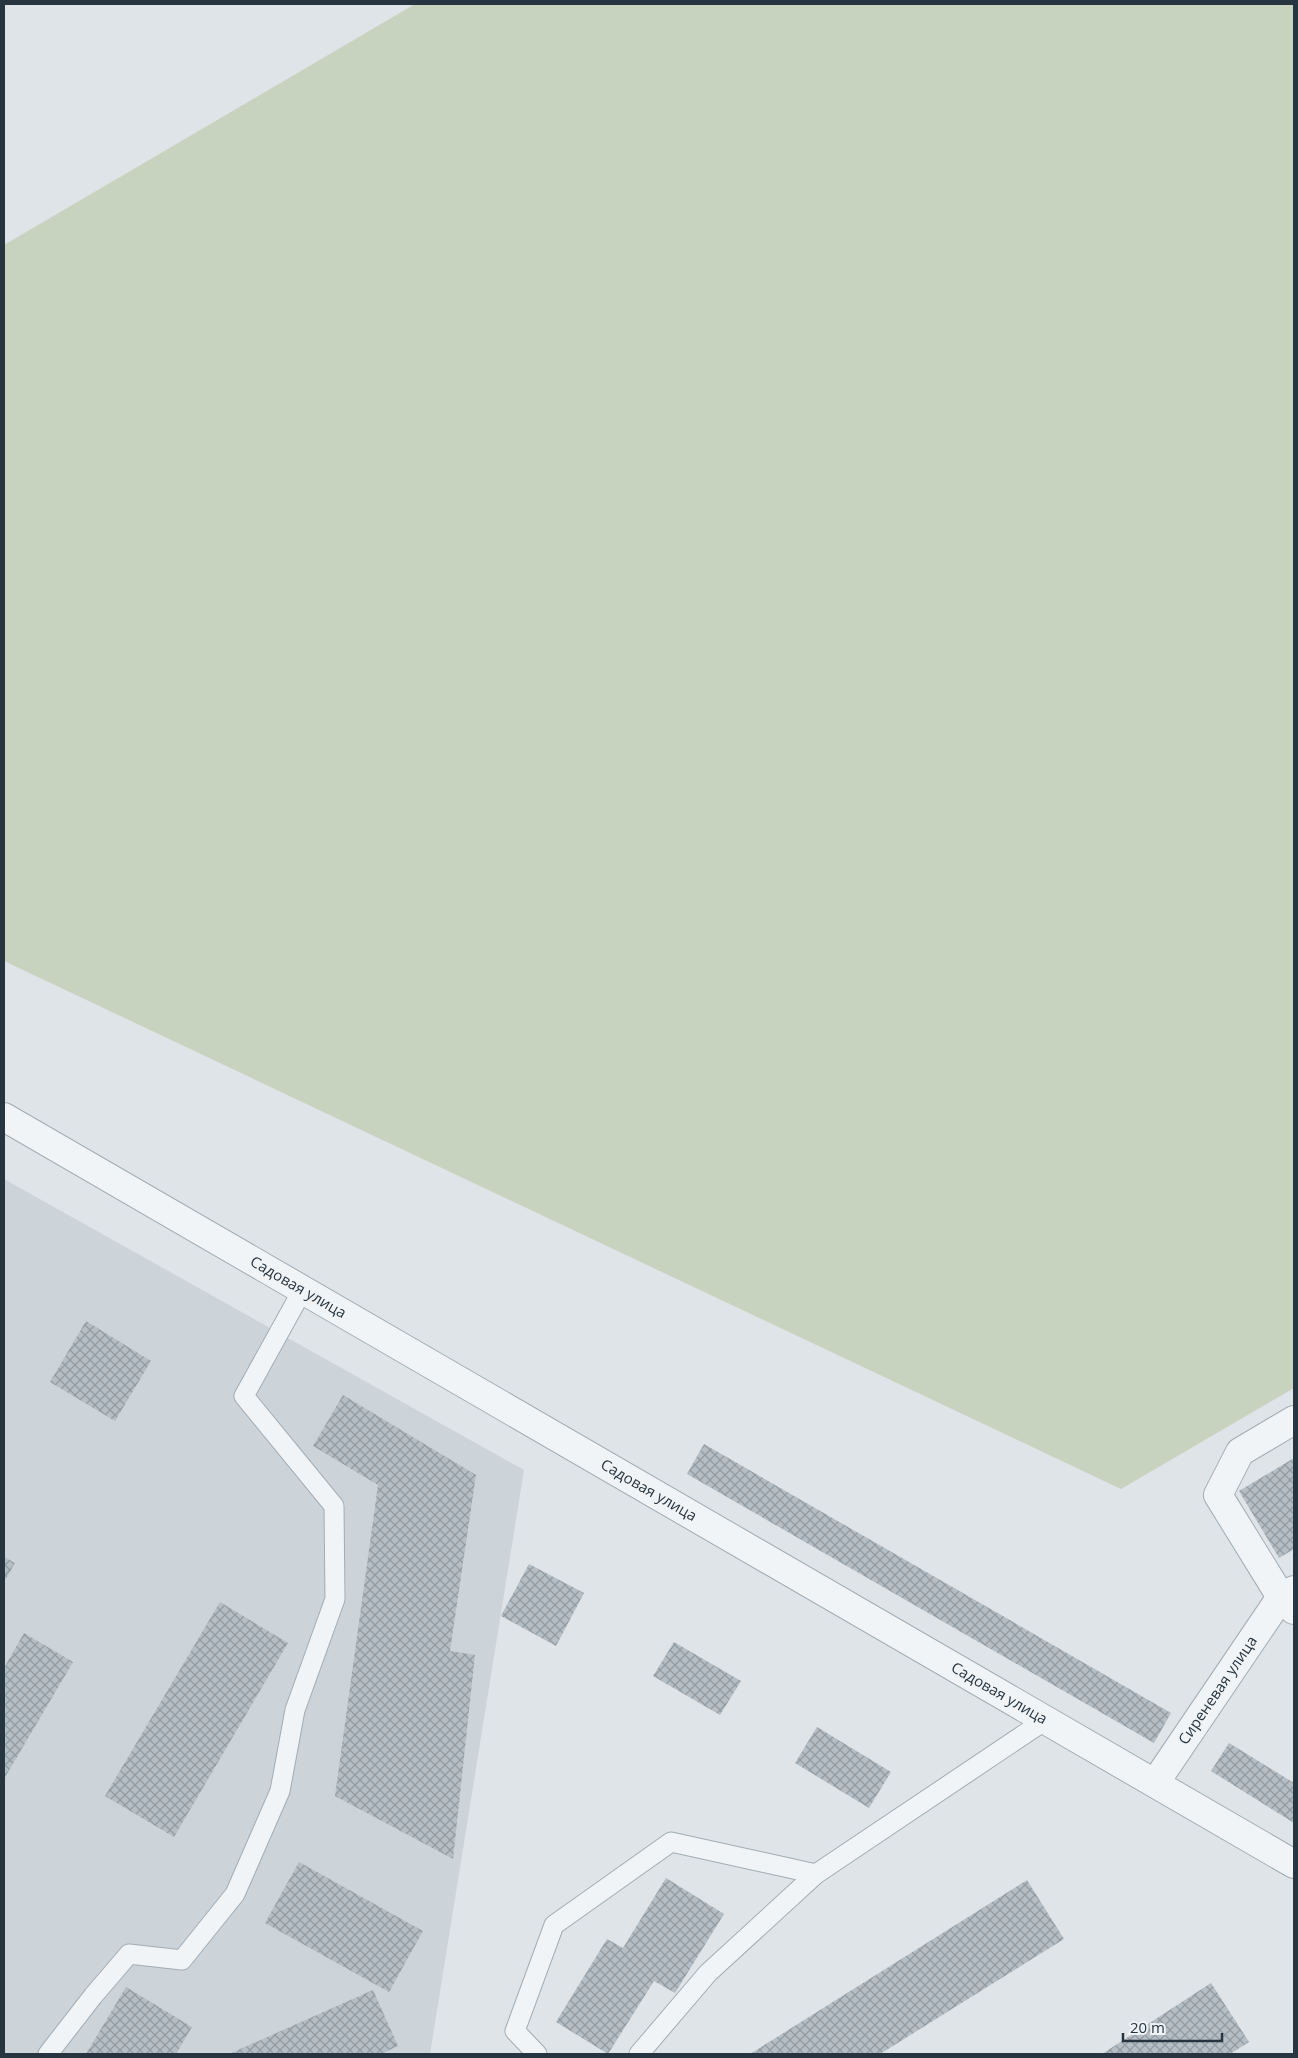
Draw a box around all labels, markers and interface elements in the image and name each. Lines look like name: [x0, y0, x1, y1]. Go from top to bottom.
street label: Садовая улица: [247, 1251, 350, 1322]
street label: Садовая улица: [597, 1454, 701, 1525]
street label: Сиреневая улица: [1173, 1631, 1261, 1748]
street label: Садовая улица: [948, 1657, 1051, 1728]
scale bar: [1123, 2010, 1222, 2042]
text: 20 m: [1130, 2017, 1165, 2037]

